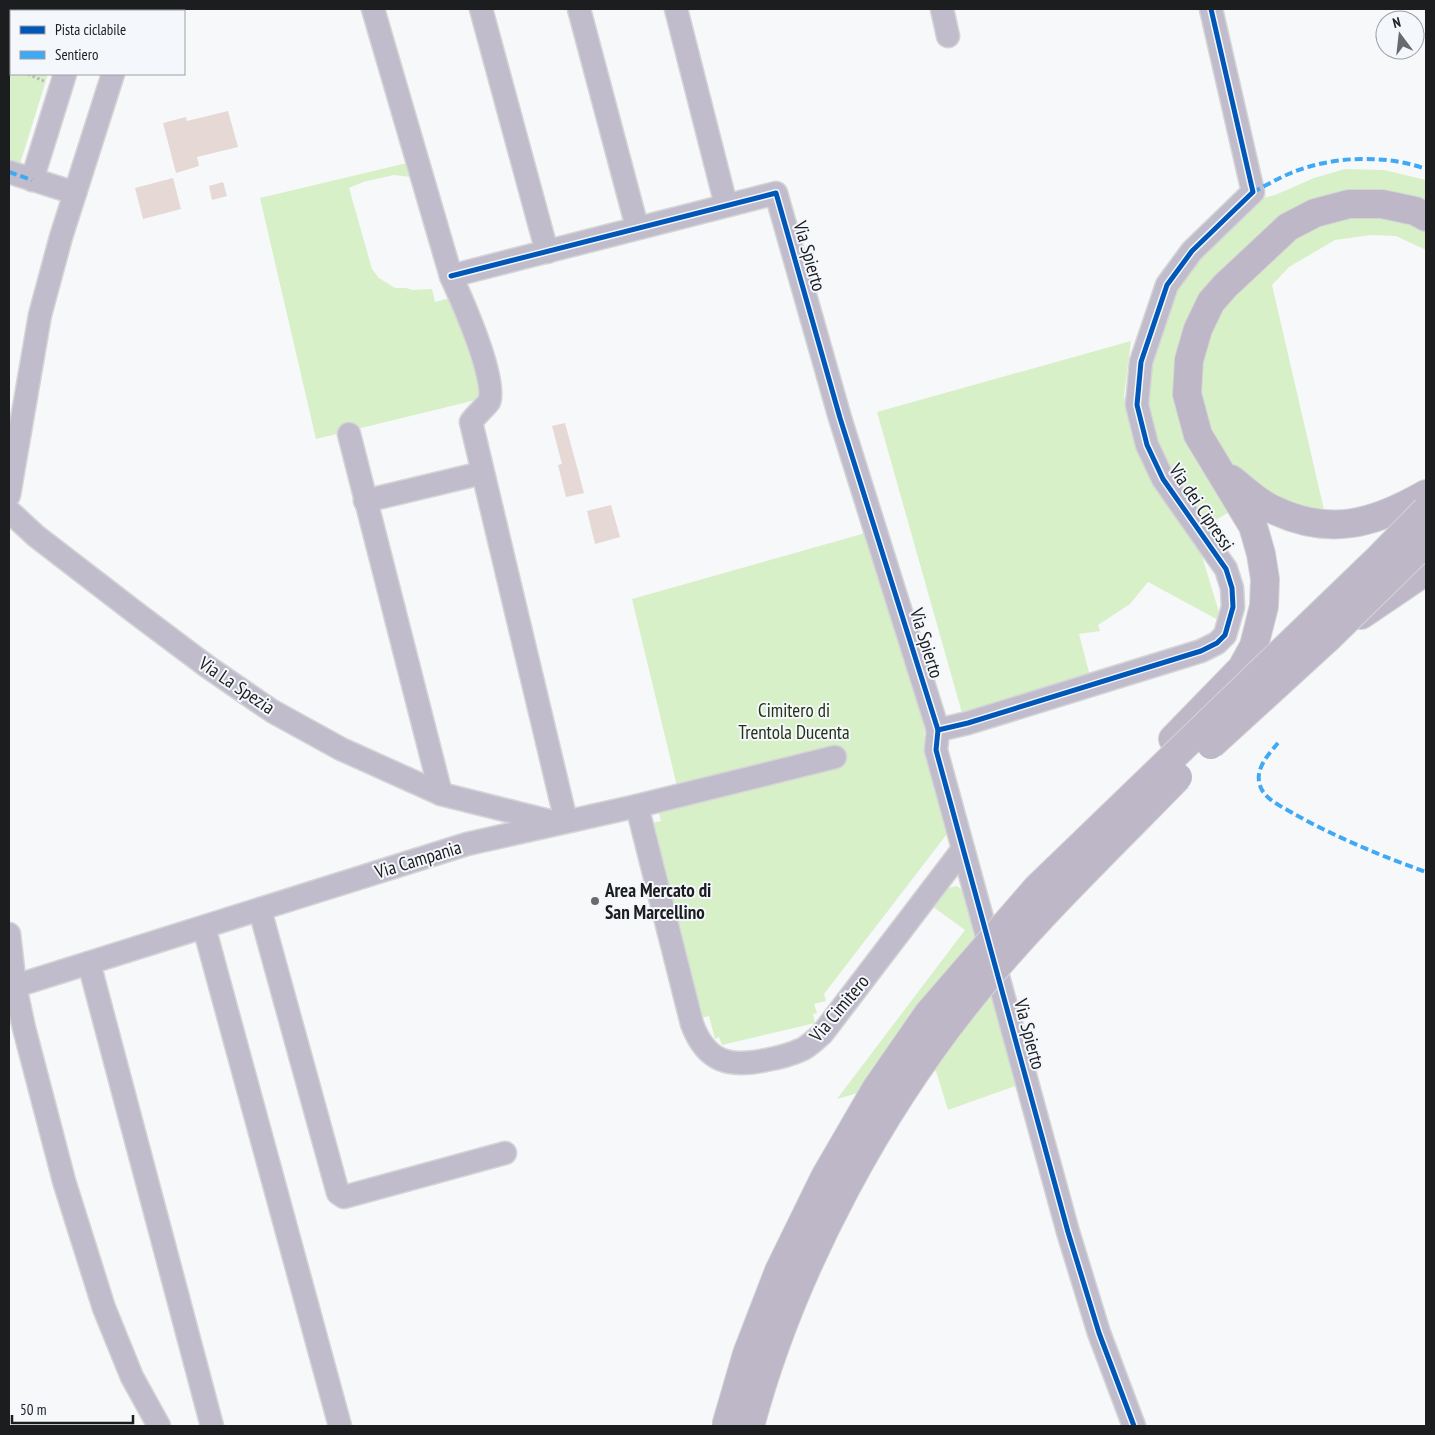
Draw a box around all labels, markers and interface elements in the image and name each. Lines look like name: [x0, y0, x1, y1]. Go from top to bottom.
legend: [10, 10, 185, 75]
north arrow: [1375, 10, 1425, 60]
text: N: [1391, 13, 1403, 32]
text: Pista ciclabile: [55, 20, 126, 39]
text: Sentiero: [55, 45, 98, 64]
street label: Via Spierto: [788, 217, 831, 294]
street label: Via dei Cipressi: [1164, 458, 1240, 555]
street label: Via Spierto: [905, 604, 949, 681]
street label: Via La Spezia: [194, 650, 280, 719]
park label: Cimitero di Trentola Ducenta: [738, 698, 850, 744]
street label: Via Campania: [371, 835, 464, 884]
place label: Area Mercato di San Marcellino: [604, 878, 711, 924]
marker: Area Mercato di San Marcellino: [589, 895, 601, 907]
street label: Via Cimitero: [803, 970, 874, 1047]
street label: Via Spierto: [1009, 995, 1051, 1072]
scale bar: [12, 1392, 134, 1424]
text: 50 m: [20, 1400, 46, 1419]

